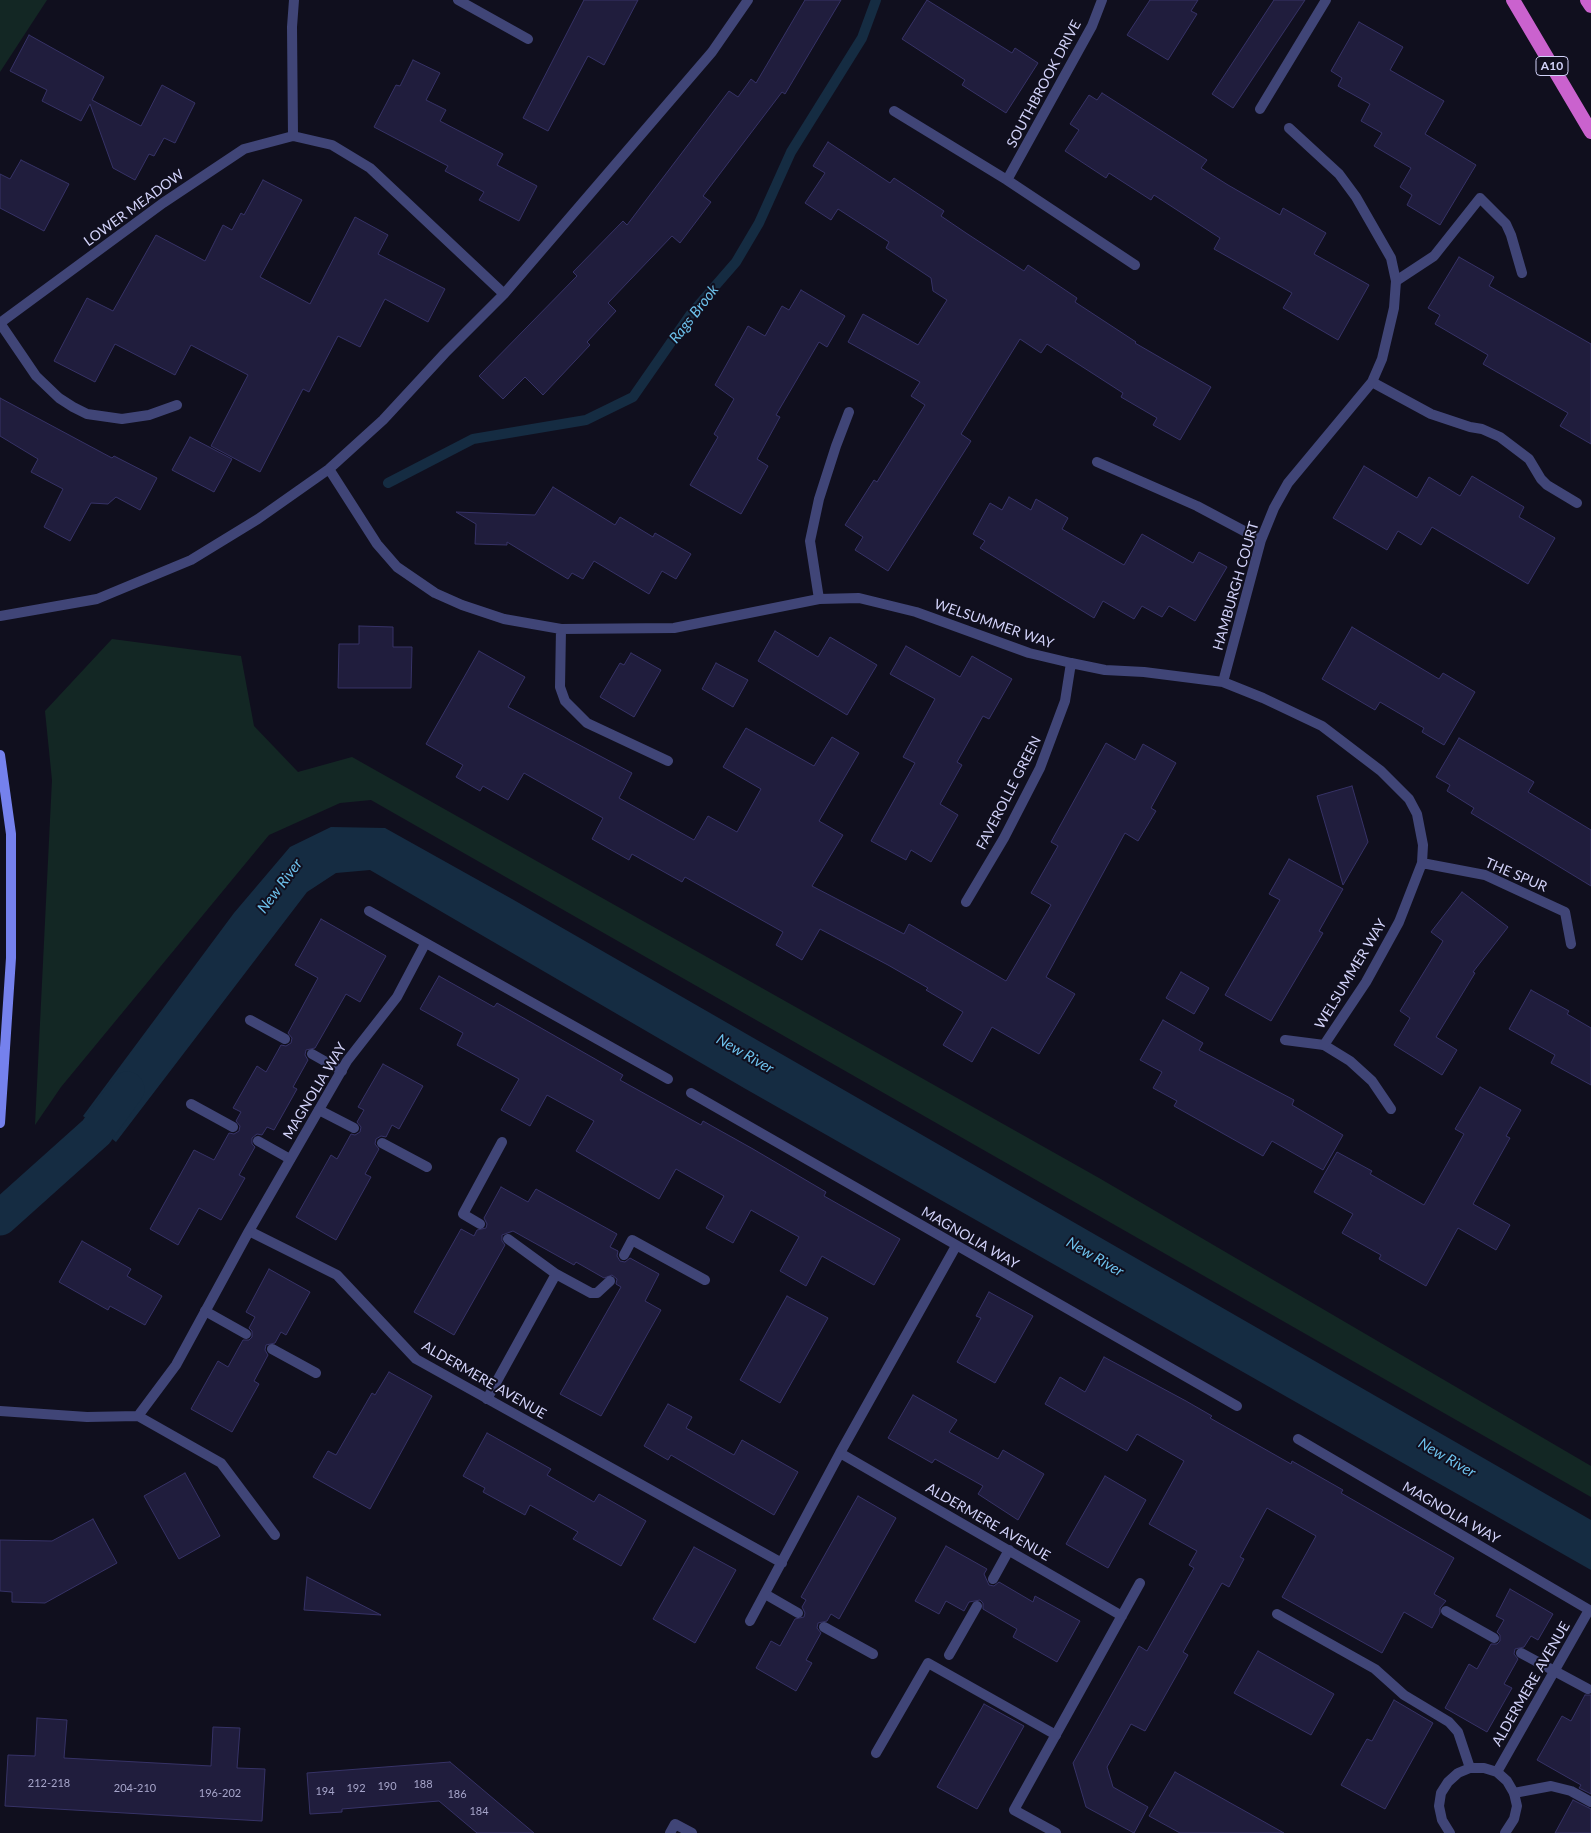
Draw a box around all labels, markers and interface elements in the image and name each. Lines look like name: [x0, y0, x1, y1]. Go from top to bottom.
street label: SOUTHBROOK DRIVE: [1003, 17, 1085, 151]
road number: A10: [1536, 56, 1568, 76]
street label: LOWER MEADOW: [81, 166, 187, 250]
water label: Rags Brook: [666, 281, 722, 347]
street label: HAMBURGH COURT: [1210, 520, 1262, 652]
street label: WELSUMMER WAY: [932, 596, 1056, 652]
street label: FAVEROLLE GREEN: [973, 733, 1045, 853]
street label: THE SPUR: [1482, 854, 1550, 896]
water label: New River: [254, 855, 306, 917]
street label: WELSUMMER WAY: [1312, 916, 1390, 1032]
water label: New River: [713, 1030, 777, 1078]
street label: MAGNOLIA WAY: [280, 1040, 350, 1142]
street label: MAGNOLIA WAY: [918, 1203, 1022, 1273]
water label: New River: [1063, 1233, 1127, 1281]
street label: ALDERMERE AVENUE: [419, 1337, 549, 1423]
water label: New River: [1415, 1434, 1479, 1482]
street label: MAGNOLIA WAY: [1399, 1478, 1503, 1548]
street label: ALDERMERE AVENUE: [923, 1479, 1053, 1565]
street label: ALDERMERE AVENUE: [1488, 1619, 1574, 1749]
house number: 212-218: [28, 1776, 70, 1790]
house number: 188: [413, 1777, 433, 1791]
house number: 190: [377, 1779, 397, 1793]
house number: 204-210: [114, 1781, 156, 1795]
house number: 192: [346, 1781, 366, 1795]
house number: 194: [315, 1784, 335, 1798]
house number: 196-202: [199, 1786, 241, 1800]
house number: 186: [447, 1787, 467, 1801]
house number: 184: [469, 1804, 489, 1818]

